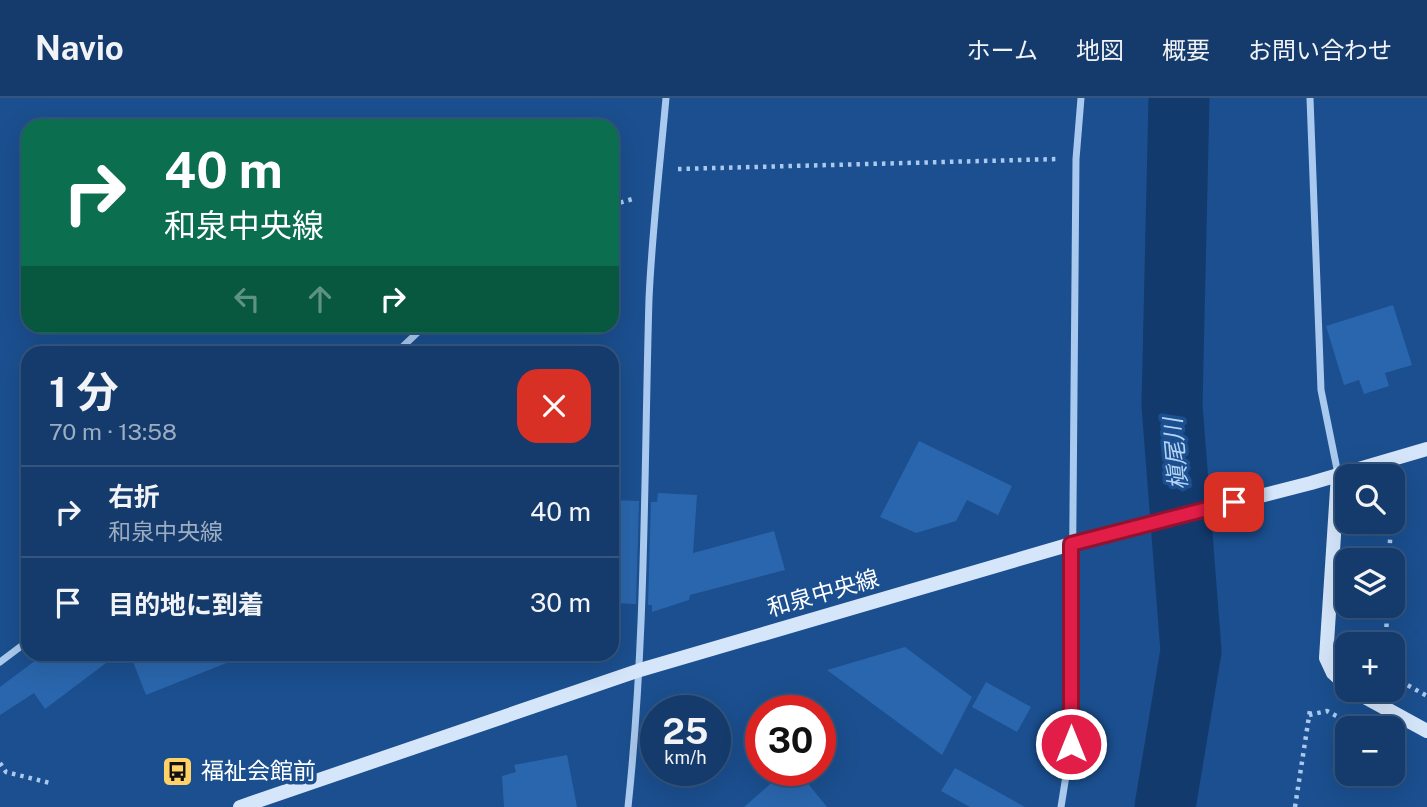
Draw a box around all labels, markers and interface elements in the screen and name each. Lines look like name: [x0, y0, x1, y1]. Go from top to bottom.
text: Navio: [35, 29, 124, 67]
text: ホーム: [967, 36, 1038, 64]
text: 地図: [1076, 36, 1124, 64]
text: 概要: [1162, 36, 1210, 64]
text: お問い合わせ: [1248, 36, 1392, 64]
text: 40 m: [164, 141, 283, 199]
icon: right: [49, 147, 140, 238]
text: 和泉中央線: [164, 207, 324, 244]
icon: left: [228, 280, 266, 318]
icon: ahead: [301, 280, 339, 318]
icon: right: [374, 280, 412, 318]
text: 1 分: [49, 367, 118, 416]
button: close: [517, 369, 591, 443]
water label: 槇尾川: [1158, 414, 1192, 491]
text: 70 m · 13:58: [49, 418, 177, 445]
map controls: [1335, 464, 1405, 786]
button: search: [1335, 464, 1405, 534]
pin: [1204, 472, 1264, 532]
text: 右折: [108, 481, 160, 512]
icon: arrive: [1215, 483, 1253, 521]
icon: right: [49, 493, 87, 531]
text: 40 m: [530, 496, 591, 527]
text: 和泉中央線: [108, 518, 223, 545]
button: layers: [1335, 548, 1405, 618]
street label: 和泉中央線: [764, 564, 882, 621]
icon: arrive: [49, 584, 87, 622]
text: 30 m: [530, 587, 591, 618]
text: 目的地に到着: [108, 589, 264, 620]
button: +: [1335, 632, 1405, 702]
speed limit sign: 30: [745, 695, 836, 786]
position arrow: [1034, 707, 1108, 781]
text: 25: [663, 711, 708, 752]
button: −: [1335, 716, 1405, 786]
text: km/h: [664, 747, 707, 768]
bus stop icon: 福祉会館前: [161, 754, 195, 788]
place label: 福祉会館前: [201, 757, 316, 784]

